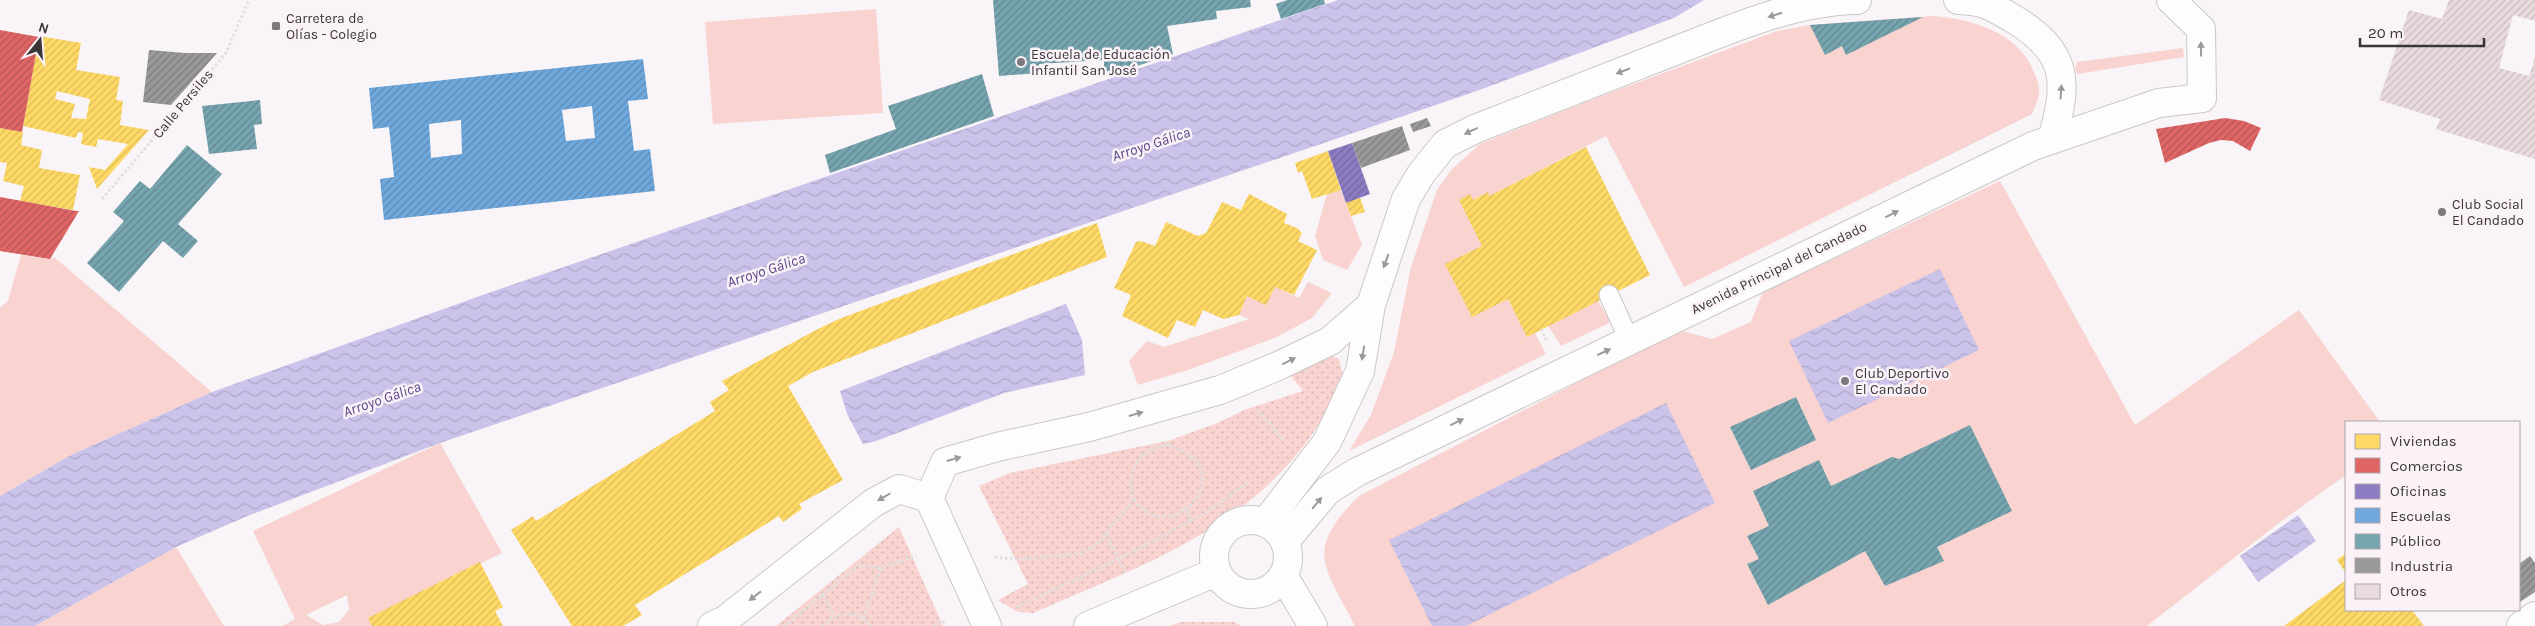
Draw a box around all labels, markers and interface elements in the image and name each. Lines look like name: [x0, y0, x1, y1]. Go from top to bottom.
place label: Carretera de Olías - Colegio: [286, 10, 377, 43]
one-way arrow: [1767, 11, 1782, 19]
north arrow: [15, 15, 65, 65]
scale bar: [2360, 15, 2484, 47]
text: N: [36, 18, 51, 38]
marker: Carretera de Olías - Colegio: [270, 20, 282, 32]
text: 20 m: [2368, 24, 2403, 42]
one-way arrow: [2197, 41, 2205, 57]
place label: Escuela de Educación Infantil San José: [1031, 46, 1170, 79]
marker: Escuela de Educación Infantil San José: [1015, 56, 1027, 68]
street label: Calle Persiles: [149, 66, 217, 142]
one-way arrow: [1615, 68, 1630, 76]
one-way arrow: [2058, 83, 2066, 99]
water label: Arroyo Gálica: [1110, 123, 1192, 165]
one-way arrow: [1464, 127, 1478, 135]
place label: Club Social El Candado: [2452, 196, 2524, 229]
marker: Club Social El Candado: [2436, 206, 2448, 218]
one-way arrow: [1885, 209, 1899, 217]
street label: Avenida Principal del Candado: [1688, 218, 1870, 318]
water label: Arroyo Gálica: [725, 249, 807, 291]
one-way arrow: [1382, 254, 1389, 269]
one-way arrow: [1359, 346, 1367, 362]
one-way arrow: [1597, 348, 1611, 356]
one-way arrow: [1282, 357, 1296, 365]
place label: Club Deportivo El Candado: [1855, 365, 1949, 398]
marker: Club Deportivo El Candado: [1839, 375, 1851, 387]
water label: Arroyo Gálica: [341, 377, 423, 421]
one-way arrow: [1128, 410, 1143, 418]
one-way arrow: [1450, 418, 1464, 426]
legend: [2345, 421, 2520, 611]
text: Viviendas: [2390, 432, 2457, 450]
one-way arrow: [946, 455, 961, 463]
text: Comercios: [2390, 457, 2463, 475]
text: Oficinas: [2390, 482, 2447, 500]
one-way arrow: [877, 493, 891, 501]
one-way arrow: [1312, 496, 1323, 509]
text: Escuelas: [2390, 507, 2451, 525]
text: Público: [2390, 532, 2441, 550]
text: Industria: [2390, 557, 2453, 575]
text: Otros: [2390, 582, 2427, 600]
one-way arrow: [749, 590, 762, 601]

